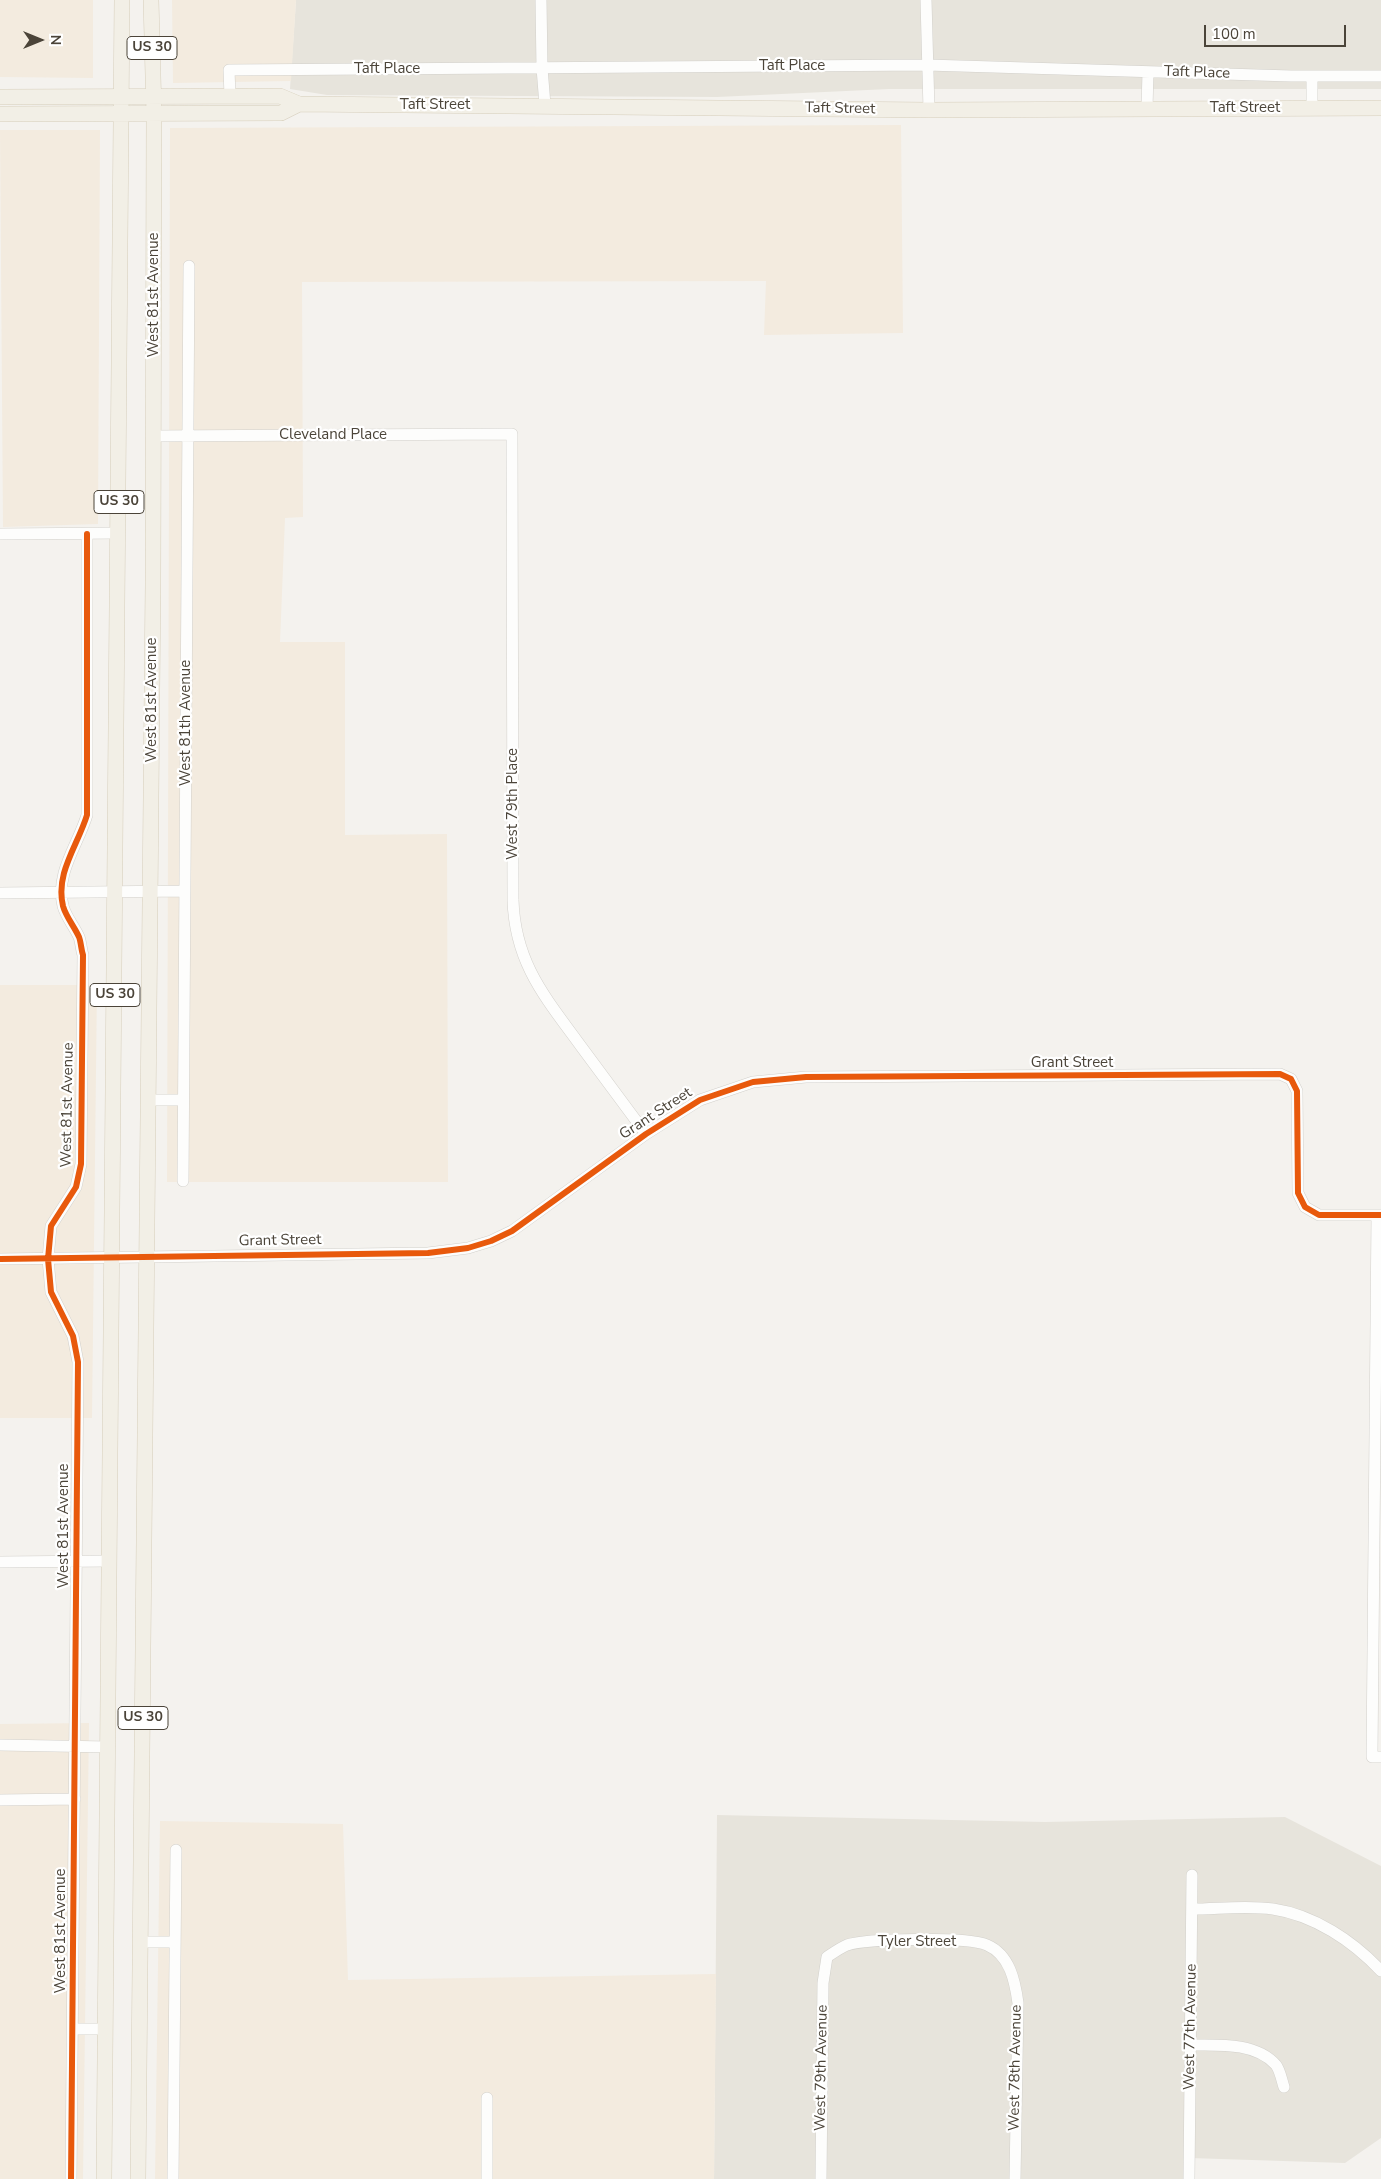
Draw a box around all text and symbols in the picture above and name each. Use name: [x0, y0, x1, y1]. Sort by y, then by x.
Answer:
north arrow: [15, 15, 65, 65]
scale bar: [1206, 15, 1348, 47]
text: 100 m: [1212, 24, 1256, 44]
text: N: [46, 35, 65, 45]
road number: US 30: [127, 36, 177, 59]
street label: Taft Place: [759, 57, 825, 75]
street label: Taft Place: [354, 60, 420, 78]
street label: Taft Place: [1164, 63, 1230, 83]
street label: Taft Street: [400, 96, 470, 114]
street label: Taft Street: [805, 99, 875, 119]
street label: Taft Street: [1210, 99, 1280, 117]
street label: West 81st Avenue: [145, 232, 163, 358]
street label: Cleveland Place: [279, 426, 387, 444]
road number: US 30: [94, 491, 144, 514]
street label: West 81st Avenue: [143, 637, 161, 763]
street label: West 81th Avenue: [177, 660, 195, 786]
street label: West 79th Place: [504, 748, 522, 860]
road number: US 30: [90, 984, 140, 1006]
street label: West 81st Avenue: [58, 1042, 78, 1168]
street label: Grant Street: [1031, 1054, 1113, 1072]
street label: Grant Street: [616, 1084, 696, 1144]
street label: Grant Street: [239, 1231, 321, 1251]
street label: West 81st Avenue: [55, 1463, 73, 1589]
road number: US 30: [118, 1706, 168, 1730]
street label: West 81st Avenue: [52, 1868, 70, 1994]
street label: Tyler Street: [878, 1933, 956, 1951]
street label: West 77th Avenue: [1181, 1964, 1201, 2090]
street label: West 79th Avenue: [812, 2005, 832, 2131]
street label: West 78th Avenue: [1006, 2005, 1026, 2131]

